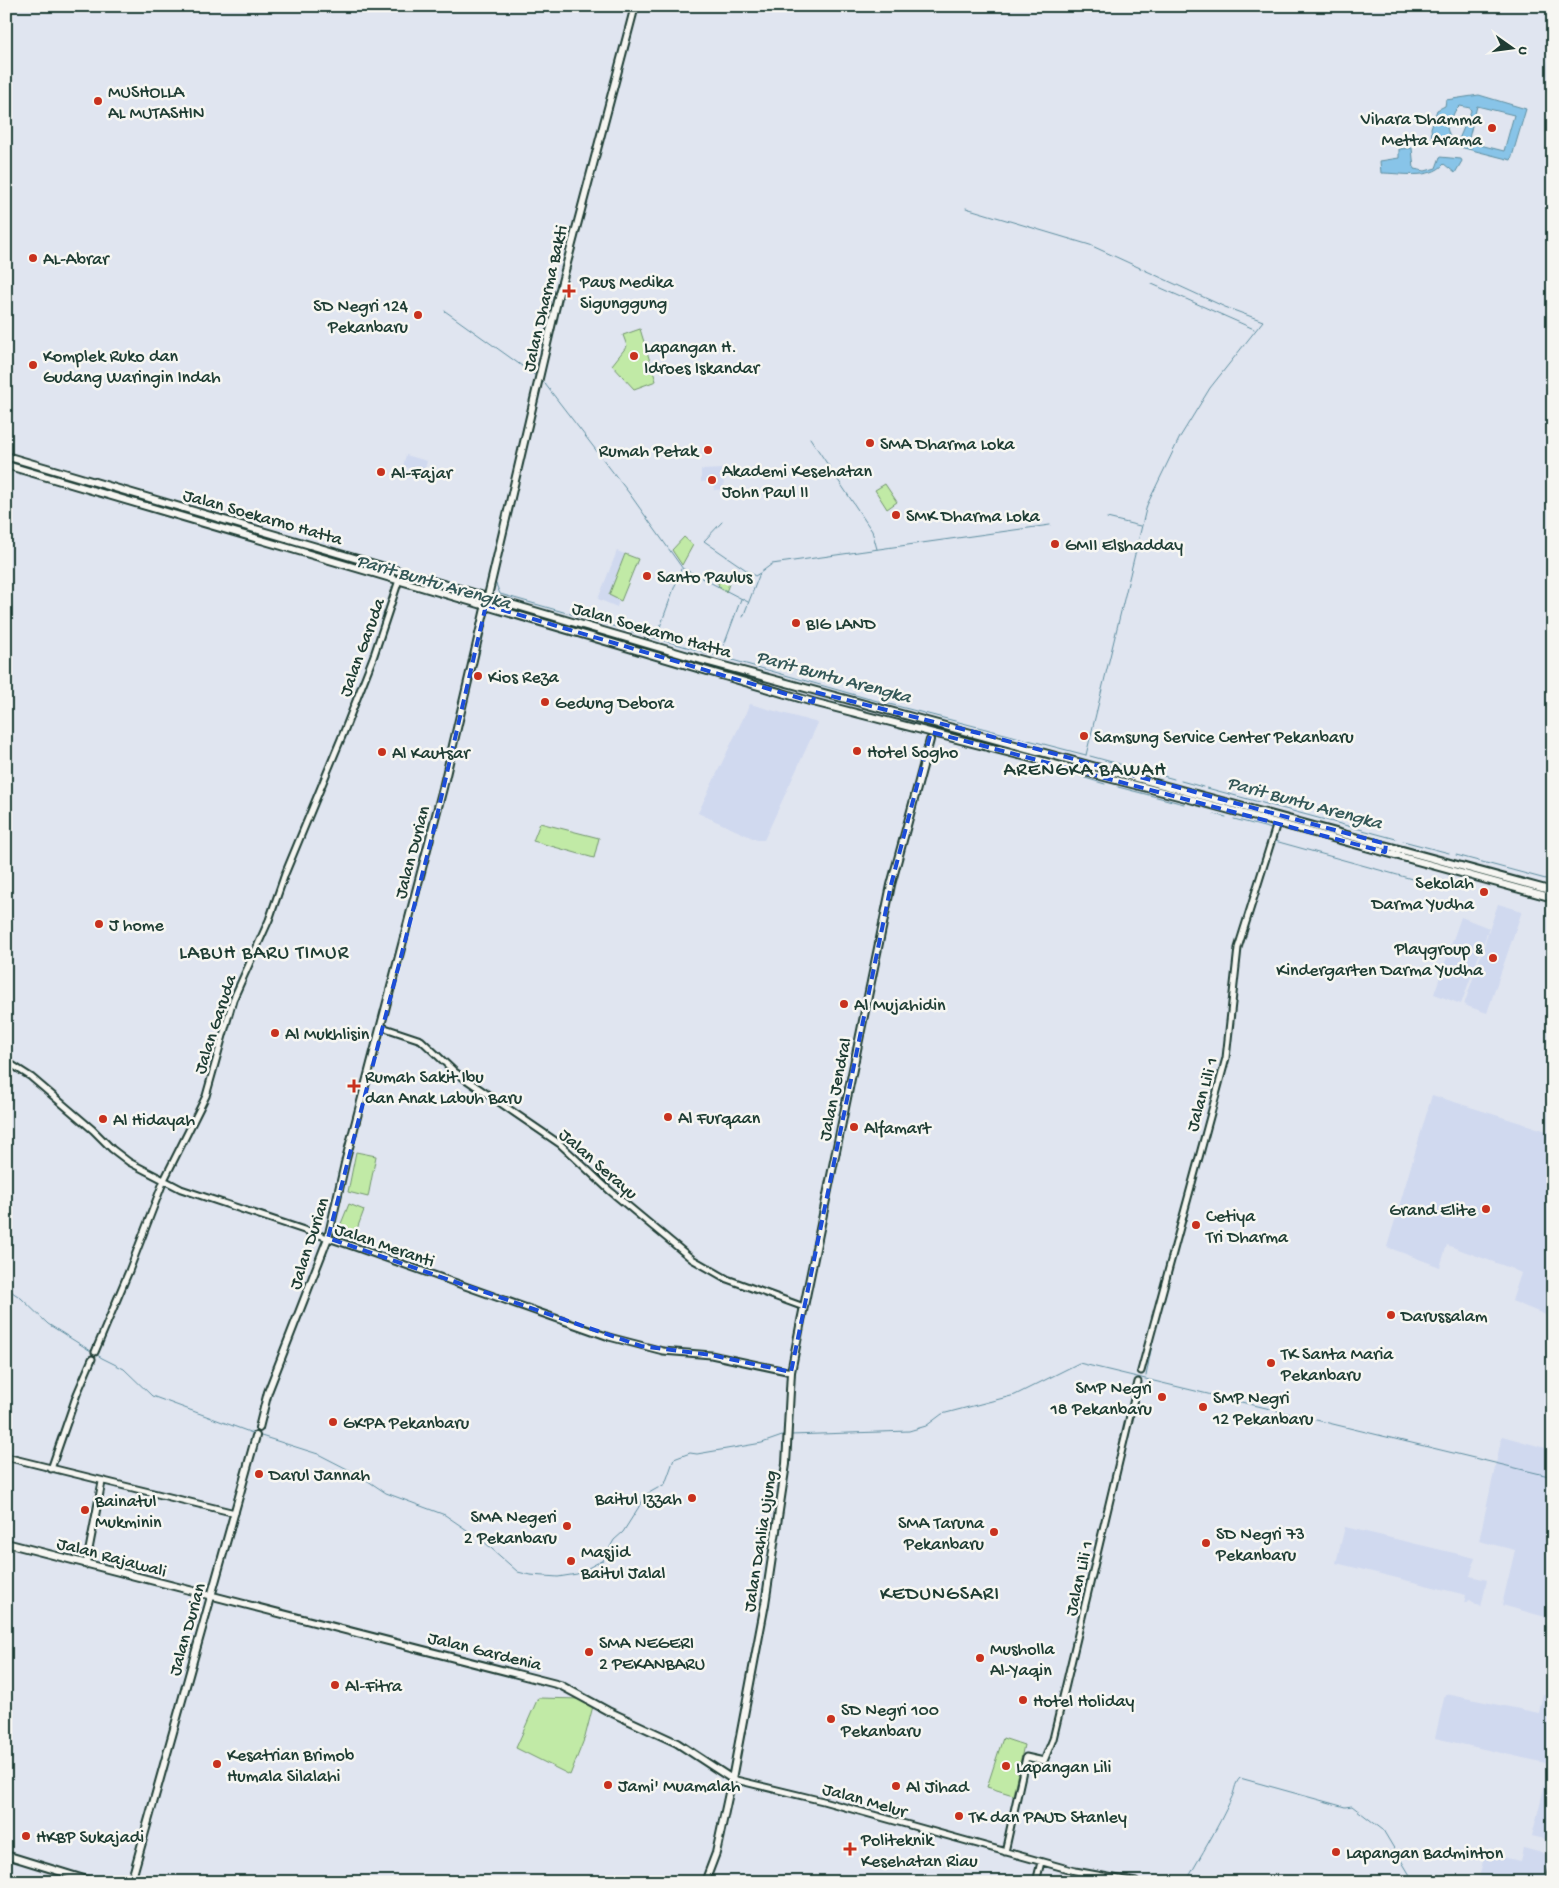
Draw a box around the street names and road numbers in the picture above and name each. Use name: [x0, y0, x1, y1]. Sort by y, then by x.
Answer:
street label: Jalan Dharma Bakti: [519, 223, 574, 374]
street label: Jalan Soekarno Hatta: [180, 486, 345, 551]
street label: Jalan Garuda: [336, 595, 391, 700]
street label: Jalan Soekarno Hatta: [569, 599, 734, 664]
street label: Jalan Durian: [391, 803, 436, 901]
street label: Jalan Garuda: [190, 972, 243, 1077]
street label: Jalan Jendral: [815, 1036, 858, 1143]
street label: Jalan Lili 1: [1183, 1055, 1224, 1134]
street label: Jalan Serayu: [554, 1125, 641, 1205]
street label: Jalan Durian: [286, 1195, 335, 1292]
street label: Jalan Meranti: [331, 1219, 437, 1273]
street label: Jalan Dahlia Ujung: [740, 1469, 783, 1613]
street label: Jalan Rajawali: [54, 1534, 169, 1583]
street label: Jalan Lili 1: [1062, 1539, 1099, 1618]
street label: Jalan Durian: [165, 1581, 212, 1678]
street label: Jalan Gardenia: [425, 1628, 544, 1677]
street label: Jalan Melur: [820, 1779, 911, 1824]

